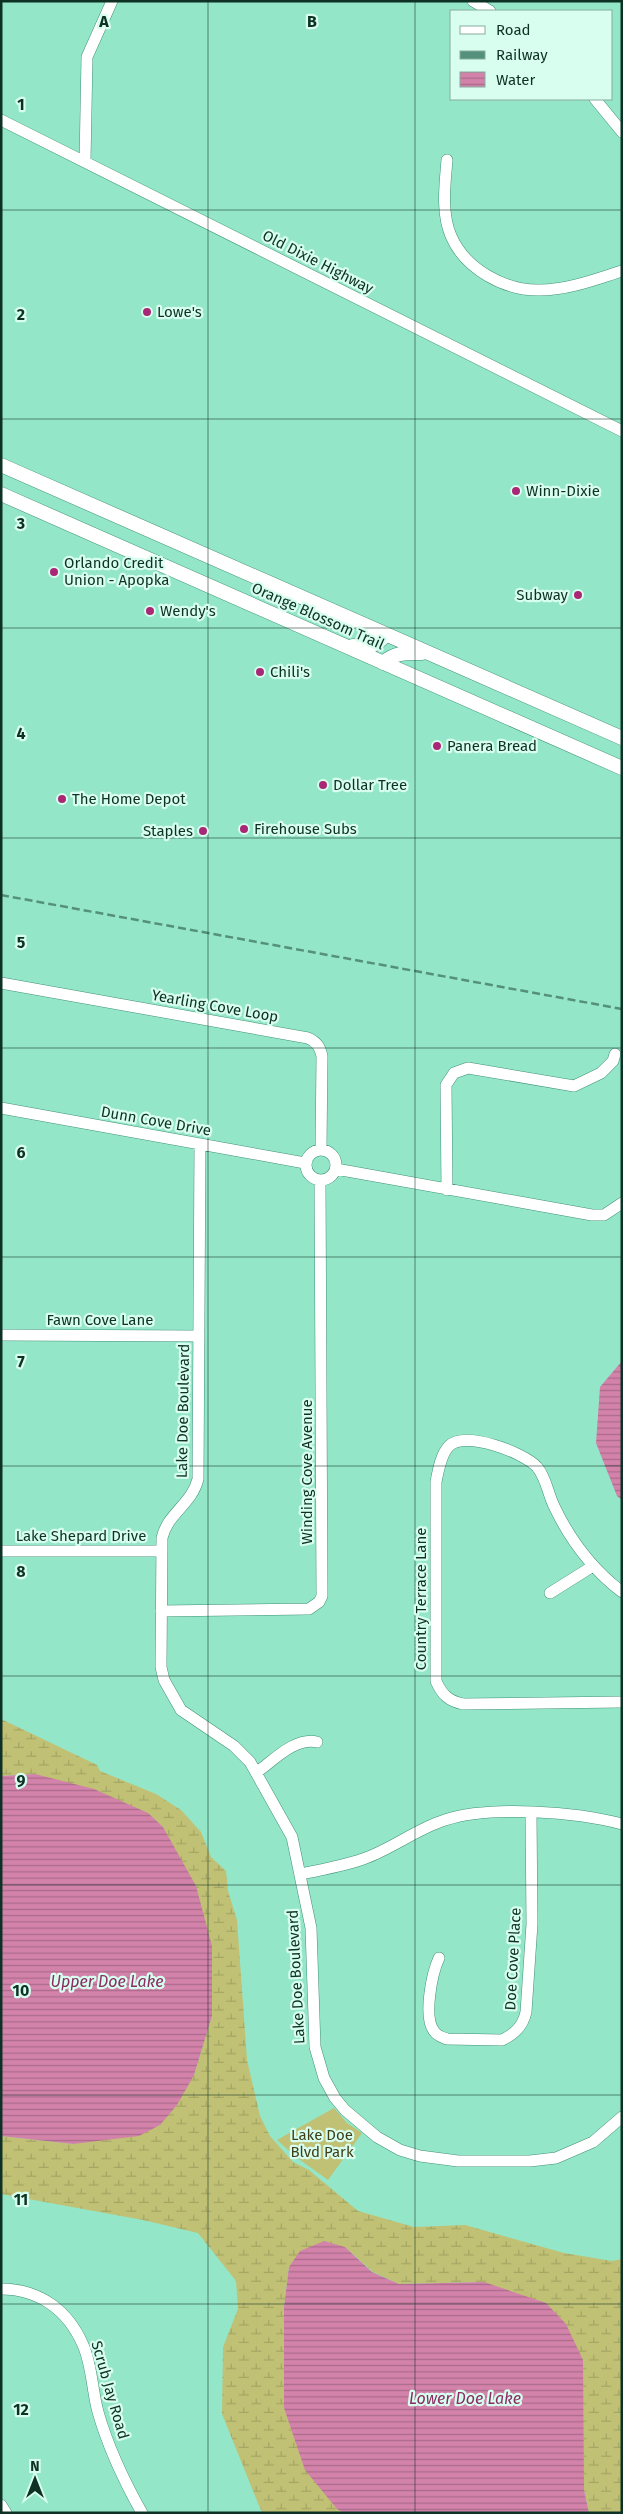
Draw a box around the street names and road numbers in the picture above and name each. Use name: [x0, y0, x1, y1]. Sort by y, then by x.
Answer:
street label: Old Dixie Highway: [260, 226, 377, 298]
street label: Orange Blossom Trail: [249, 579, 388, 654]
street label: Yearling Cove Loop: [150, 986, 280, 1026]
street label: Dunn Cove Drive: [100, 1102, 212, 1140]
street label: Fawn Cove Lane: [47, 1311, 153, 1329]
street label: Lake Doe Boulevard: [173, 1344, 193, 1478]
street label: Winding Cove Avenue: [298, 1399, 316, 1545]
street label: Lake Shepard Drive: [16, 1527, 146, 1545]
street label: Country Terrace Lane: [412, 1528, 430, 1670]
street label: Doe Cove Place: [501, 1907, 525, 2011]
street label: Lake Doe Boulevard: [283, 1909, 309, 2045]
street label: Scrub Jay Road: [87, 2339, 133, 2441]

